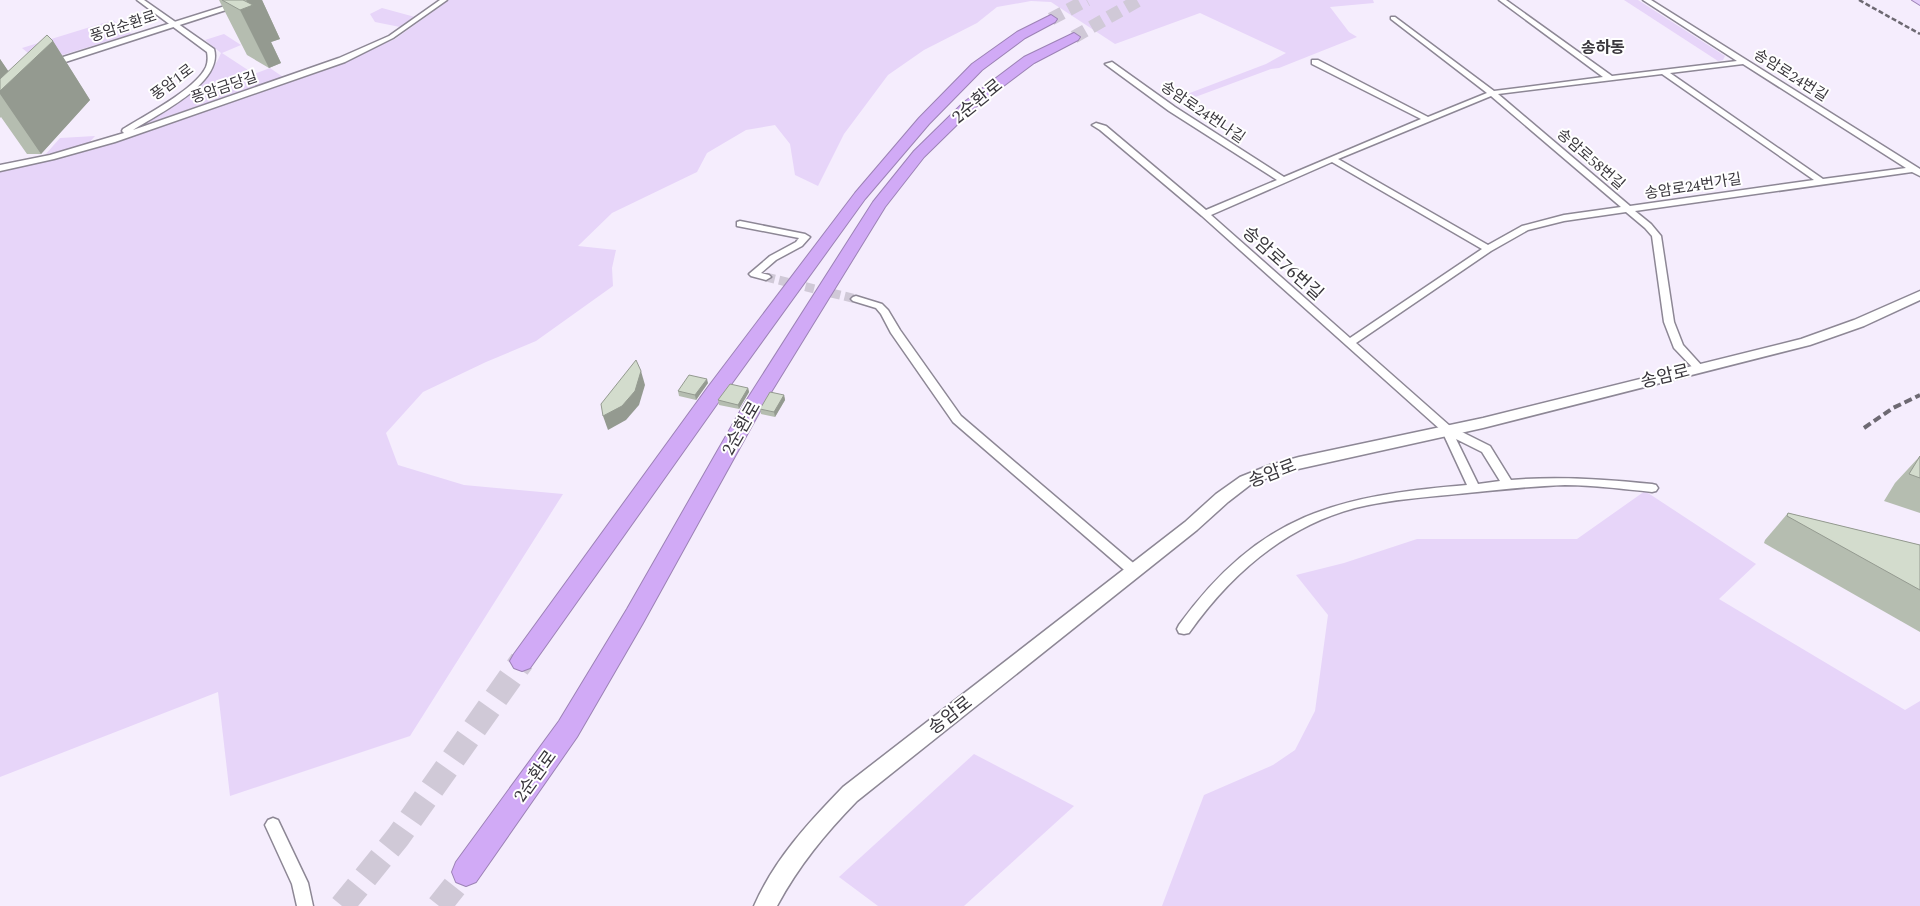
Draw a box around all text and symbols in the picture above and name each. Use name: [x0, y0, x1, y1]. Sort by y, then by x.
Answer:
street label: 풍암순환로: [87, 5, 160, 48]
district label: 송하동: [1581, 36, 1625, 60]
street label: 송암로24번길: [1749, 43, 1832, 107]
street label: 풍암1로: [146, 58, 199, 106]
street label: 풍암금당길: [188, 65, 261, 110]
street label: 2순환로: [946, 72, 1009, 130]
street label: 송암로24번나길: [1156, 76, 1250, 149]
street label: 송암로58번길: [1551, 123, 1630, 196]
street label: 송암로24번가길: [1643, 167, 1743, 206]
street label: 송암로76번길: [1236, 220, 1329, 307]
street label: 송암로: [1638, 357, 1692, 396]
street label: 2순환로: [715, 396, 768, 460]
street label: 송암로: [1244, 452, 1300, 495]
street label: 송암로: [922, 689, 978, 741]
street label: 2순환로: [507, 745, 564, 808]

